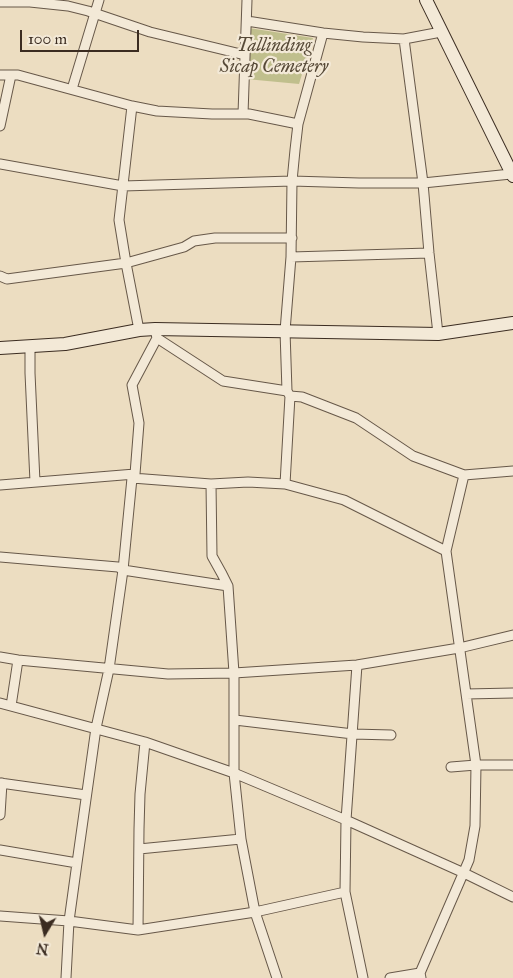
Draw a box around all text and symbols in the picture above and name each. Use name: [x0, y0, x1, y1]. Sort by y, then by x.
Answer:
scale bar: [22, 20, 141, 52]
text: 100 m: [28, 30, 67, 48]
park label: Tallinding Sicap Cemetery: [220, 36, 328, 78]
north arrow: [20, 908, 70, 958]
text: N: [35, 939, 50, 958]

